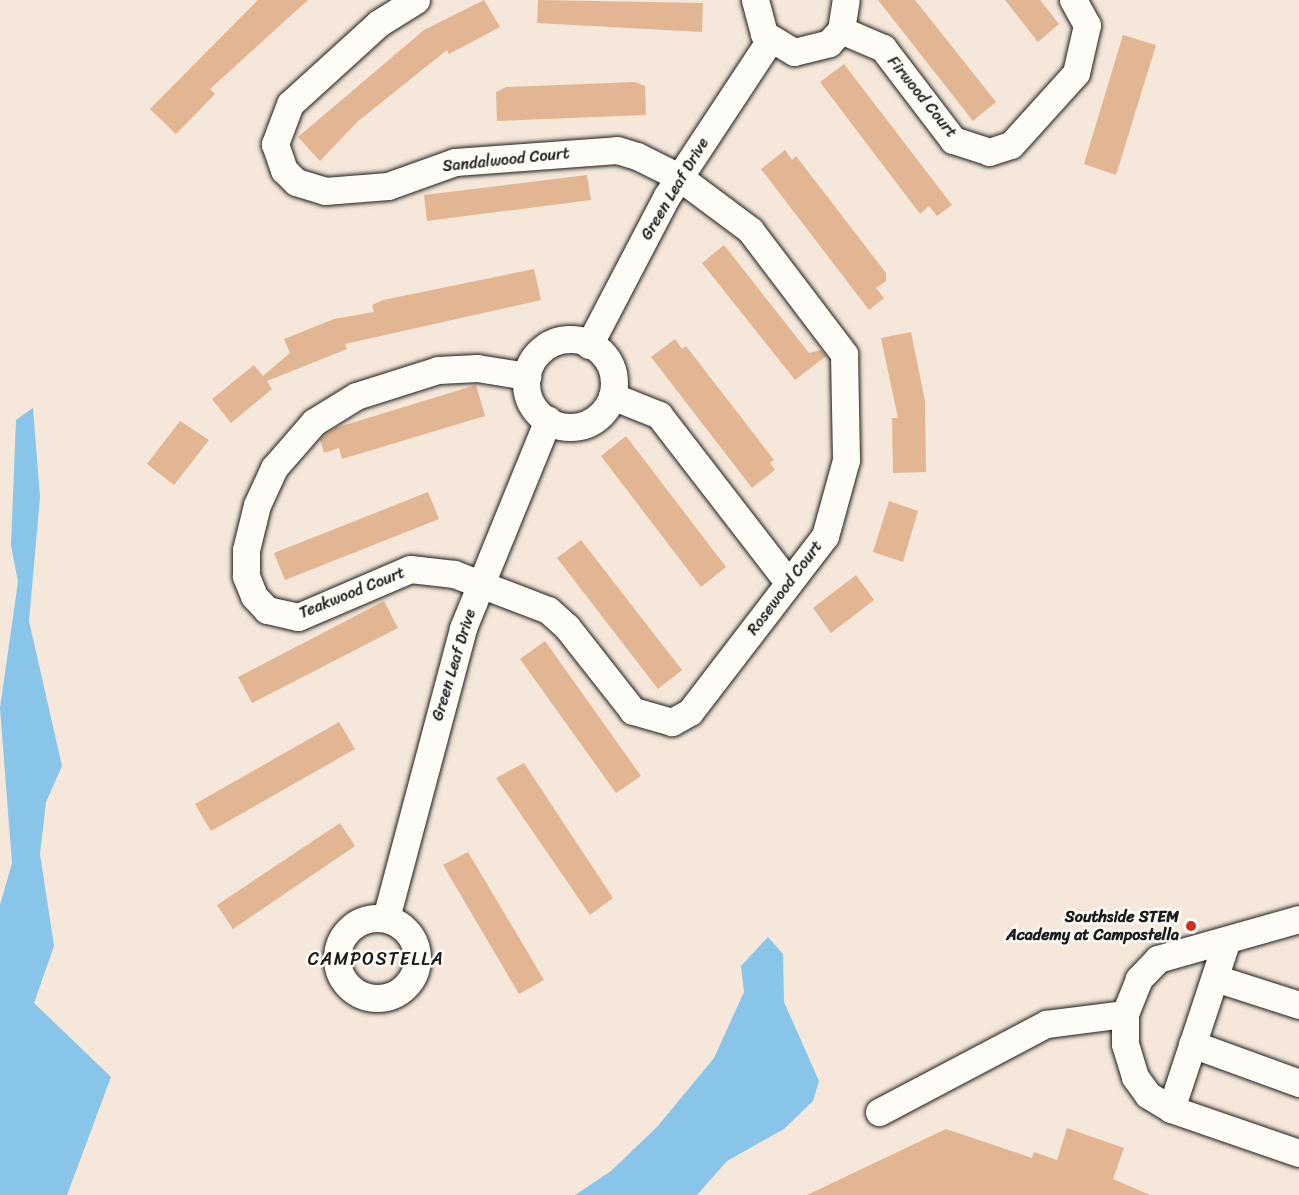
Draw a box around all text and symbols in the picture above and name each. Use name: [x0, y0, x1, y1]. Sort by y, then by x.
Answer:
street label: Firwood Court: [883, 52, 961, 142]
street label: Green Leaf Drive: [637, 134, 713, 244]
street label: Sandalwood Court: [442, 144, 570, 176]
street label: Rosewood Court: [743, 537, 827, 639]
street label: Teakwood Court: [296, 563, 408, 623]
street label: Green Leaf Drive: [428, 606, 480, 724]
place label: Southside STEM Academy at Campostella: [1007, 907, 1179, 945]
marker: Southside STEM Academy at Campostella: [1184, 919, 1198, 933]
district label: CAMPOSTELLA: [308, 948, 444, 970]

